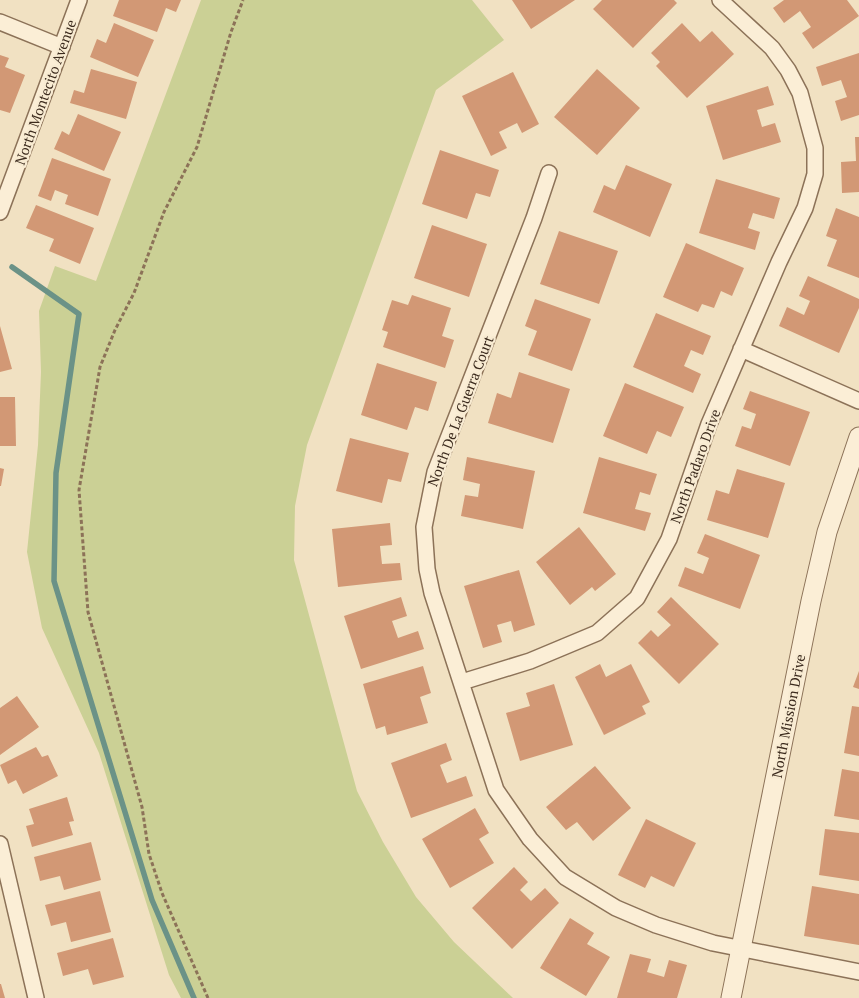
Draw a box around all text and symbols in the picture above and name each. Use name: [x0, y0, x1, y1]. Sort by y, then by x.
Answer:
street label: North Montecito Avenue: [10, 17, 80, 167]
street label: North De La Guerra Court: [423, 332, 498, 489]
street label: North Padaro Drive: [665, 406, 725, 526]
street label: North Mission Drive: [767, 652, 809, 780]

